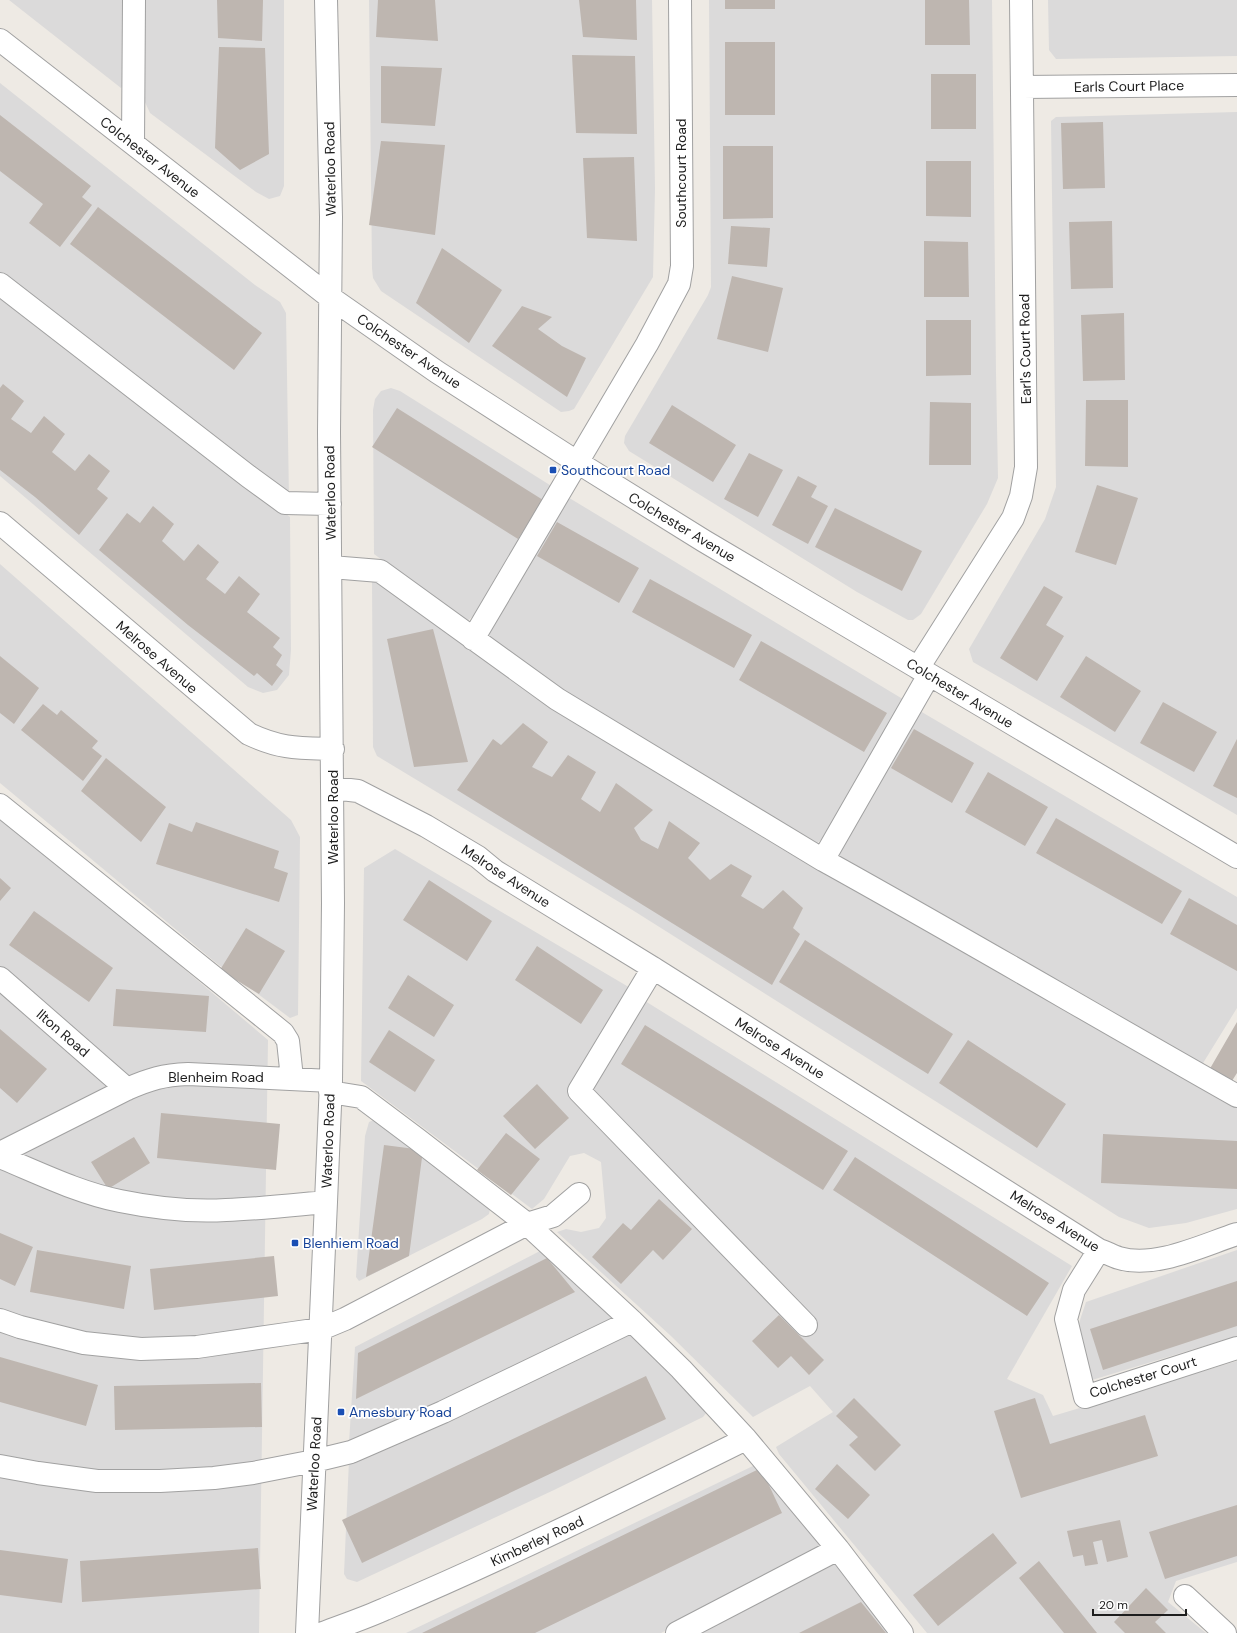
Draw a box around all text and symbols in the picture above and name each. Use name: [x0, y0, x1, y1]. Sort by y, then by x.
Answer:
street label: Earls Court Place: [1074, 76, 1184, 96]
street label: Colchester Avenue: [96, 112, 204, 202]
street label: Southcourt Road: [672, 118, 690, 228]
street label: Waterloo Road: [320, 121, 340, 217]
street label: Earl's Court Road: [1015, 294, 1035, 404]
street label: Colchester Avenue: [353, 309, 465, 393]
street label: Waterloo Road: [320, 445, 340, 541]
place label: Southcourt Road: [561, 461, 670, 479]
marker: Southcourt Road: [548, 465, 558, 475]
street label: Colchester Avenue: [625, 488, 739, 566]
street label: Melrose Avenue: [112, 617, 202, 697]
street label: Colchester Avenue: [903, 654, 1017, 732]
street label: Waterloo Road: [324, 770, 342, 864]
street label: Melrose Avenue: [458, 841, 554, 911]
street label: Ilton Road: [33, 1005, 93, 1061]
street label: Melrose Avenue: [732, 1013, 828, 1083]
street label: Blenheim Road: [168, 1068, 264, 1086]
street label: Waterloo Road: [317, 1093, 339, 1189]
street label: Melrose Avenue: [1007, 1186, 1103, 1256]
place label: Blenhiem Road: [303, 1234, 399, 1252]
marker: Blenhiem Road: [290, 1238, 300, 1248]
street label: Colchester Court: [1087, 1352, 1199, 1402]
place label: Amesbury Road: [349, 1403, 452, 1421]
marker: Amesbury Road: [336, 1407, 346, 1417]
street label: Waterloo Road: [303, 1416, 325, 1512]
street label: Kimberley Road: [488, 1512, 586, 1570]
scale bar: [1093, 1591, 1186, 1617]
text: 20 m: [1099, 1597, 1128, 1613]

